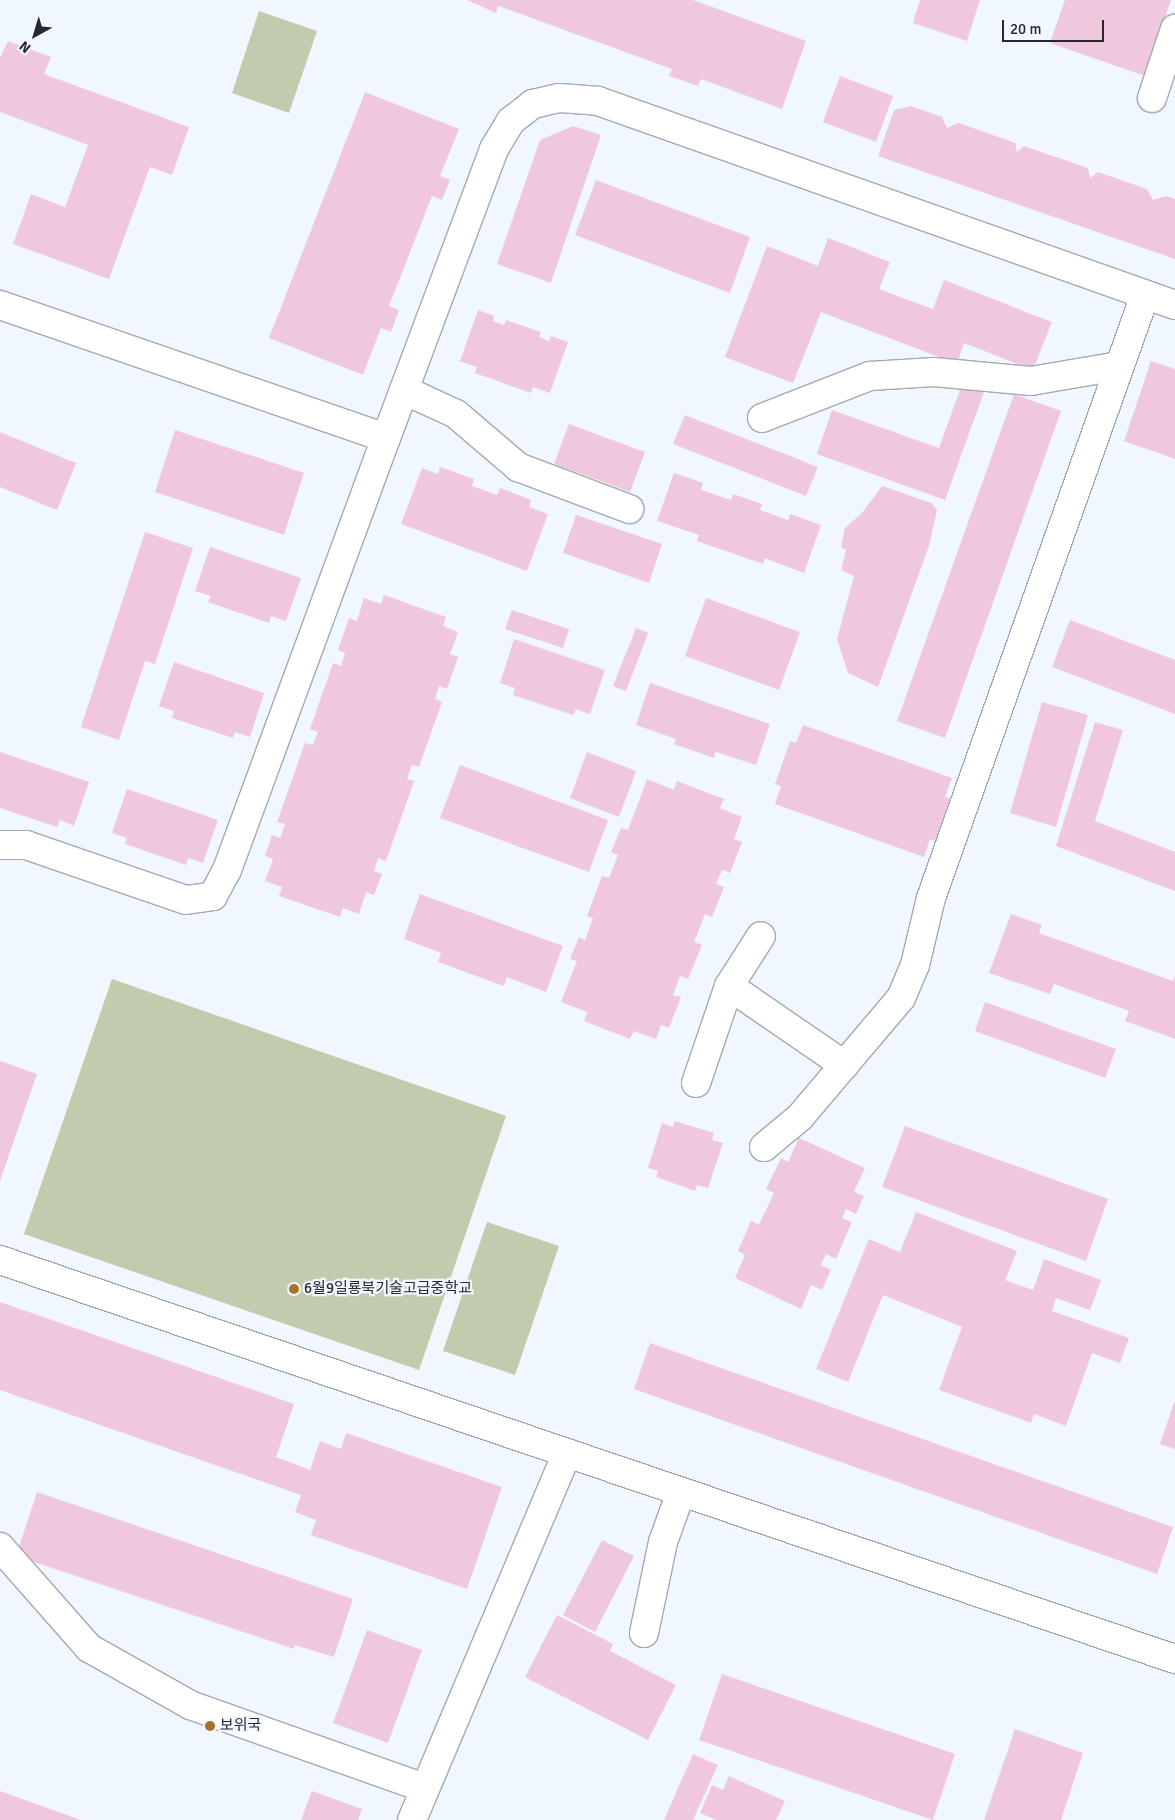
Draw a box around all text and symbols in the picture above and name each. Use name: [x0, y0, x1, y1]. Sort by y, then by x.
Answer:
north arrow: [10, 10, 60, 60]
scale bar: [1005, 10, 1108, 42]
text: 20 m: [1010, 20, 1041, 38]
text: N: [16, 37, 34, 57]
place label: 6월9일룡북기술고급중학교: [304, 1280, 472, 1298]
marker: 6월9일룡북기술고급중학교: [288, 1283, 300, 1295]
place label: 보위국: [220, 1717, 261, 1735]
marker: 보위국: [204, 1720, 216, 1732]

